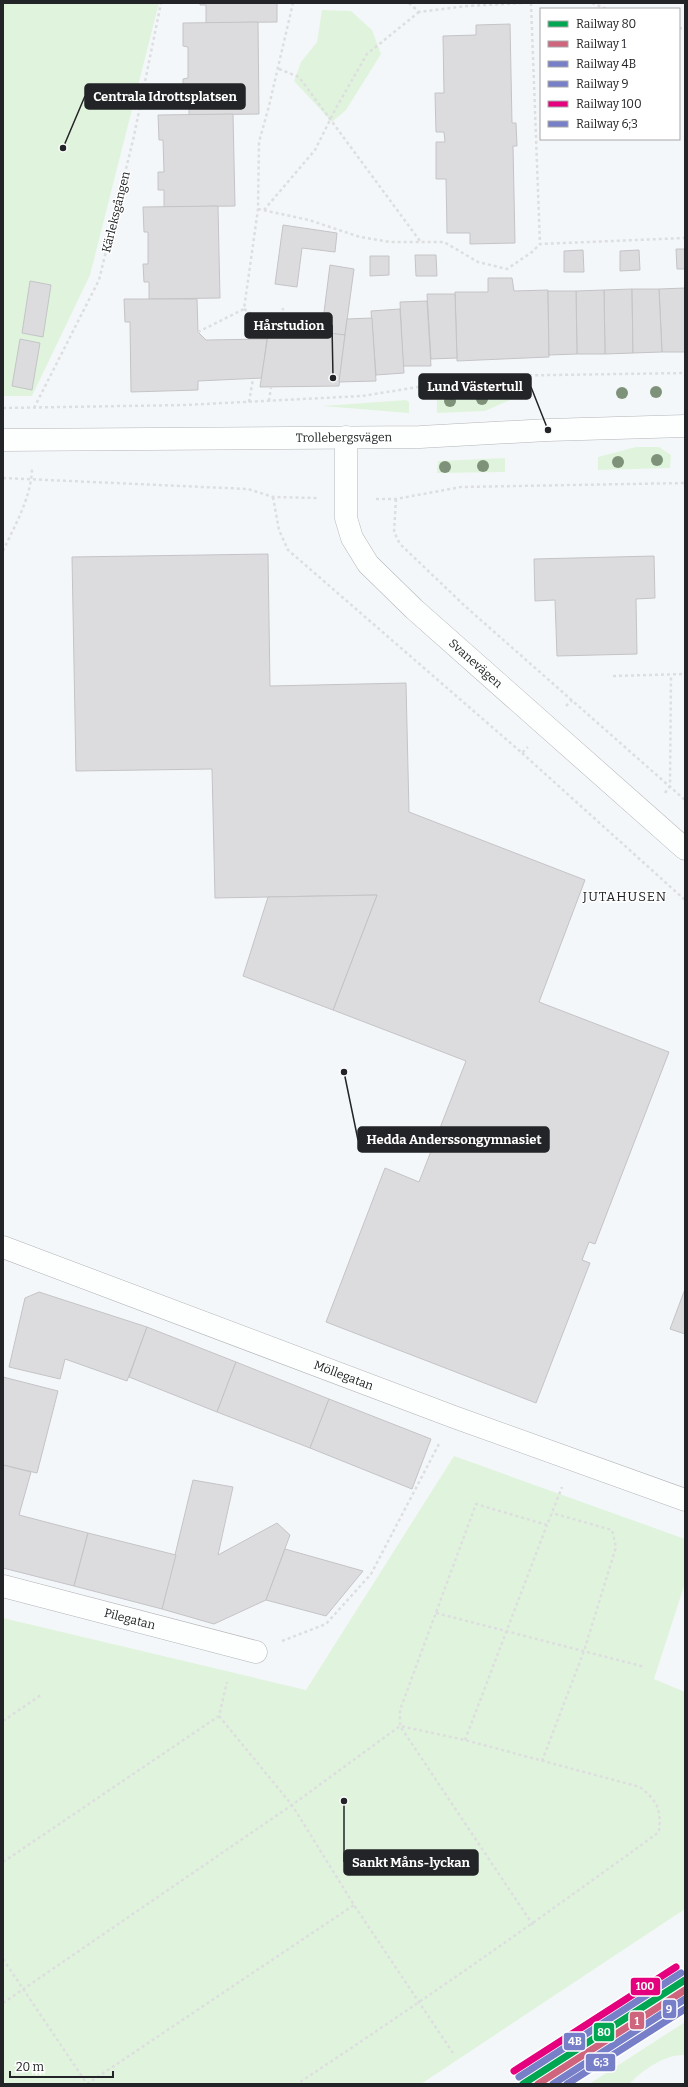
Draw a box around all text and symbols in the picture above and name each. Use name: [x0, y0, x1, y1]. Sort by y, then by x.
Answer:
legend: [540, 8, 680, 140]
text: Railway 80: [576, 17, 636, 31]
text: Railway 1: [576, 37, 626, 51]
text: Railway 4B: [576, 57, 636, 71]
text: Railway 9: [576, 77, 628, 91]
callout: Centrala Idrottsplatsen: [85, 84, 245, 109]
text: Centrala Idrottsplatsen: [93, 89, 237, 104]
text: Railway 100: [576, 97, 642, 111]
text: Railway 6;3: [576, 117, 638, 131]
street label: Kärleksgången: [99, 170, 133, 254]
callout: Hårstudion: [245, 313, 332, 338]
text: Hårstudion: [254, 318, 325, 333]
callout: Lund Västertull: [419, 374, 531, 399]
text: Lund Västertull: [427, 379, 523, 394]
street label: Trollebergsvägen: [296, 430, 393, 445]
street label: Svanevägen: [446, 636, 506, 691]
district label: JUTAHUSEN: [582, 889, 667, 904]
callout: Hedda Anderssongymnasiet: [358, 1127, 549, 1152]
text: Hedda Anderssongymnasiet: [366, 1132, 542, 1147]
street label: Möllegatan: [312, 1358, 376, 1393]
street label: Pilegatan: [103, 1606, 157, 1633]
callout: Sankt Måns-lyckan: [344, 1850, 478, 1875]
text: Sankt Måns-lyckan: [352, 1855, 471, 1870]
line badge: 100: [630, 1977, 661, 1996]
text: 100: [636, 1980, 654, 1993]
line badge: 9: [662, 1999, 677, 2019]
text: 9: [666, 2003, 673, 2016]
line badge: 1: [629, 2011, 645, 2030]
text: 1: [635, 2015, 640, 2028]
line badge: 80: [593, 2022, 615, 2042]
text: 80: [597, 2026, 611, 2039]
line badge: 4B: [563, 2032, 586, 2051]
text: 4B: [568, 2035, 582, 2048]
scale bar: [10, 2053, 113, 2079]
line badge: 6;3: [585, 2053, 616, 2072]
text: 6;3: [593, 2056, 609, 2069]
text: 20 m: [16, 2060, 45, 2074]

